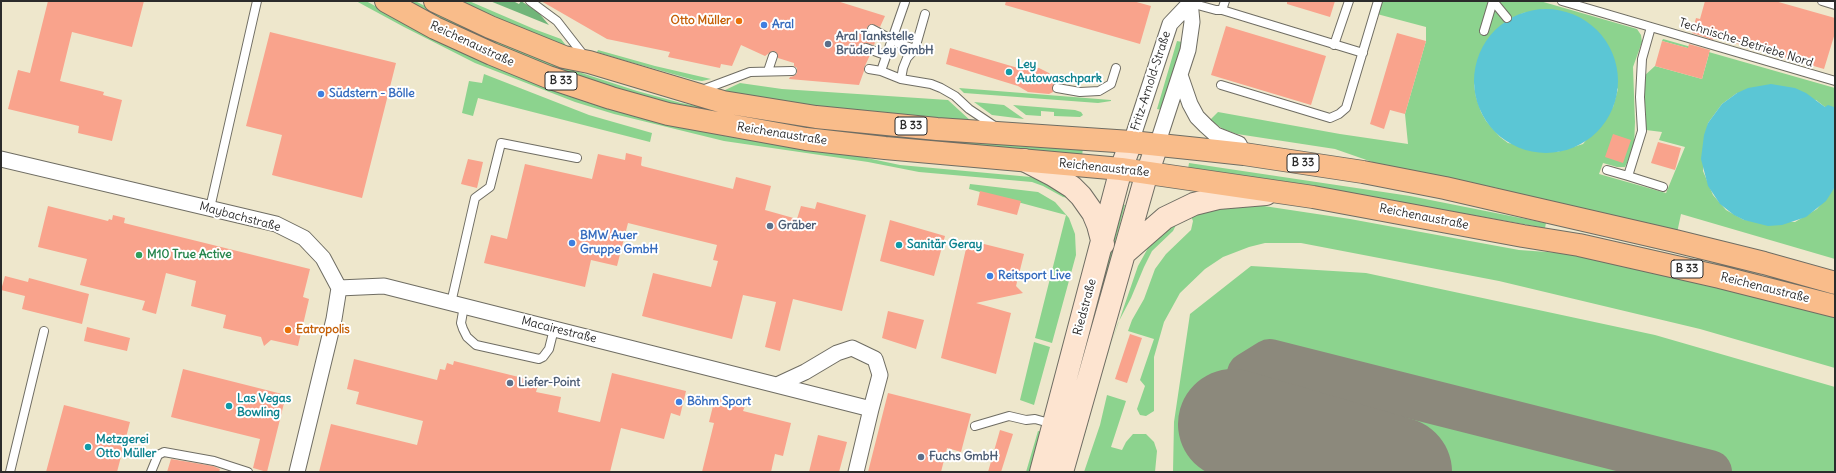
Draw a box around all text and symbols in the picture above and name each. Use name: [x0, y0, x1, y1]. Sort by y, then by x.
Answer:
place label: Otto Müller: [671, 14, 731, 28]
marker: Otto Müller: [734, 16, 744, 26]
street label: Technische-Betriebe Nord: [1677, 16, 1815, 70]
street label: Reichenaustraße: [428, 18, 516, 70]
place label: Aral: [772, 18, 794, 32]
marker: Aral: [759, 20, 769, 30]
street label: Fritz-Arnold-Straße: [1128, 29, 1174, 133]
place label: Aral Tankstelle Brüder Ley GmbH: [836, 30, 934, 58]
marker: Aral Tankstelle Brüder Ley GmbH: [823, 39, 833, 49]
place label: Ley Autowaschpark: [1017, 58, 1102, 86]
marker: Ley Autowaschpark: [1004, 67, 1014, 77]
road number: B 33: [545, 72, 577, 90]
place label: Südstern - Bölle: [329, 87, 415, 101]
marker: Südstern - Bölle: [316, 89, 326, 99]
road number: B 33: [895, 117, 927, 135]
street label: Reichenaustraße: [736, 120, 828, 148]
road number: B 33: [1287, 154, 1319, 172]
street label: Reichenaustraße: [1058, 156, 1150, 180]
street label: Maybachstraße: [198, 199, 282, 235]
street label: Reichenaustraße: [1378, 201, 1470, 233]
place label: Gräber: [778, 219, 816, 233]
marker: Gräber: [765, 221, 775, 231]
place label: BMW Auer Gruppe GmbH: [580, 229, 658, 257]
marker: BMW Auer Gruppe GmbH: [567, 238, 577, 248]
place label: Sanitär Geray: [907, 238, 982, 252]
marker: Sanitär Geray: [894, 240, 904, 250]
place label: M10 True Active: [147, 248, 232, 262]
marker: M10 True Active: [134, 250, 144, 260]
road number: B 33: [1671, 260, 1703, 278]
place label: Reitsport Live: [998, 269, 1071, 283]
street label: Reichenaustraße: [1719, 270, 1811, 306]
marker: Reitsport Live: [985, 271, 995, 281]
street label: Riedstraße: [1071, 277, 1099, 337]
street label: Macairestraße: [520, 314, 598, 346]
place label: Eatropolis: [296, 323, 350, 337]
marker: Eatropolis: [283, 325, 293, 335]
place label: Liefer-Point: [518, 376, 580, 390]
marker: Liefer-Point: [505, 378, 515, 388]
place label: Las Vegas Bowling: [237, 392, 291, 420]
place label: Böhm Sport: [687, 395, 751, 409]
marker: Böhm Sport: [674, 397, 684, 407]
marker: Las Vegas Bowling: [224, 401, 234, 411]
place label: Metzgerei Otto Müller: [96, 433, 156, 461]
marker: Metzgerei Otto Müller: [83, 442, 93, 452]
place label: Fuchs GmbH: [929, 450, 998, 464]
marker: Fuchs GmbH: [916, 452, 926, 462]

